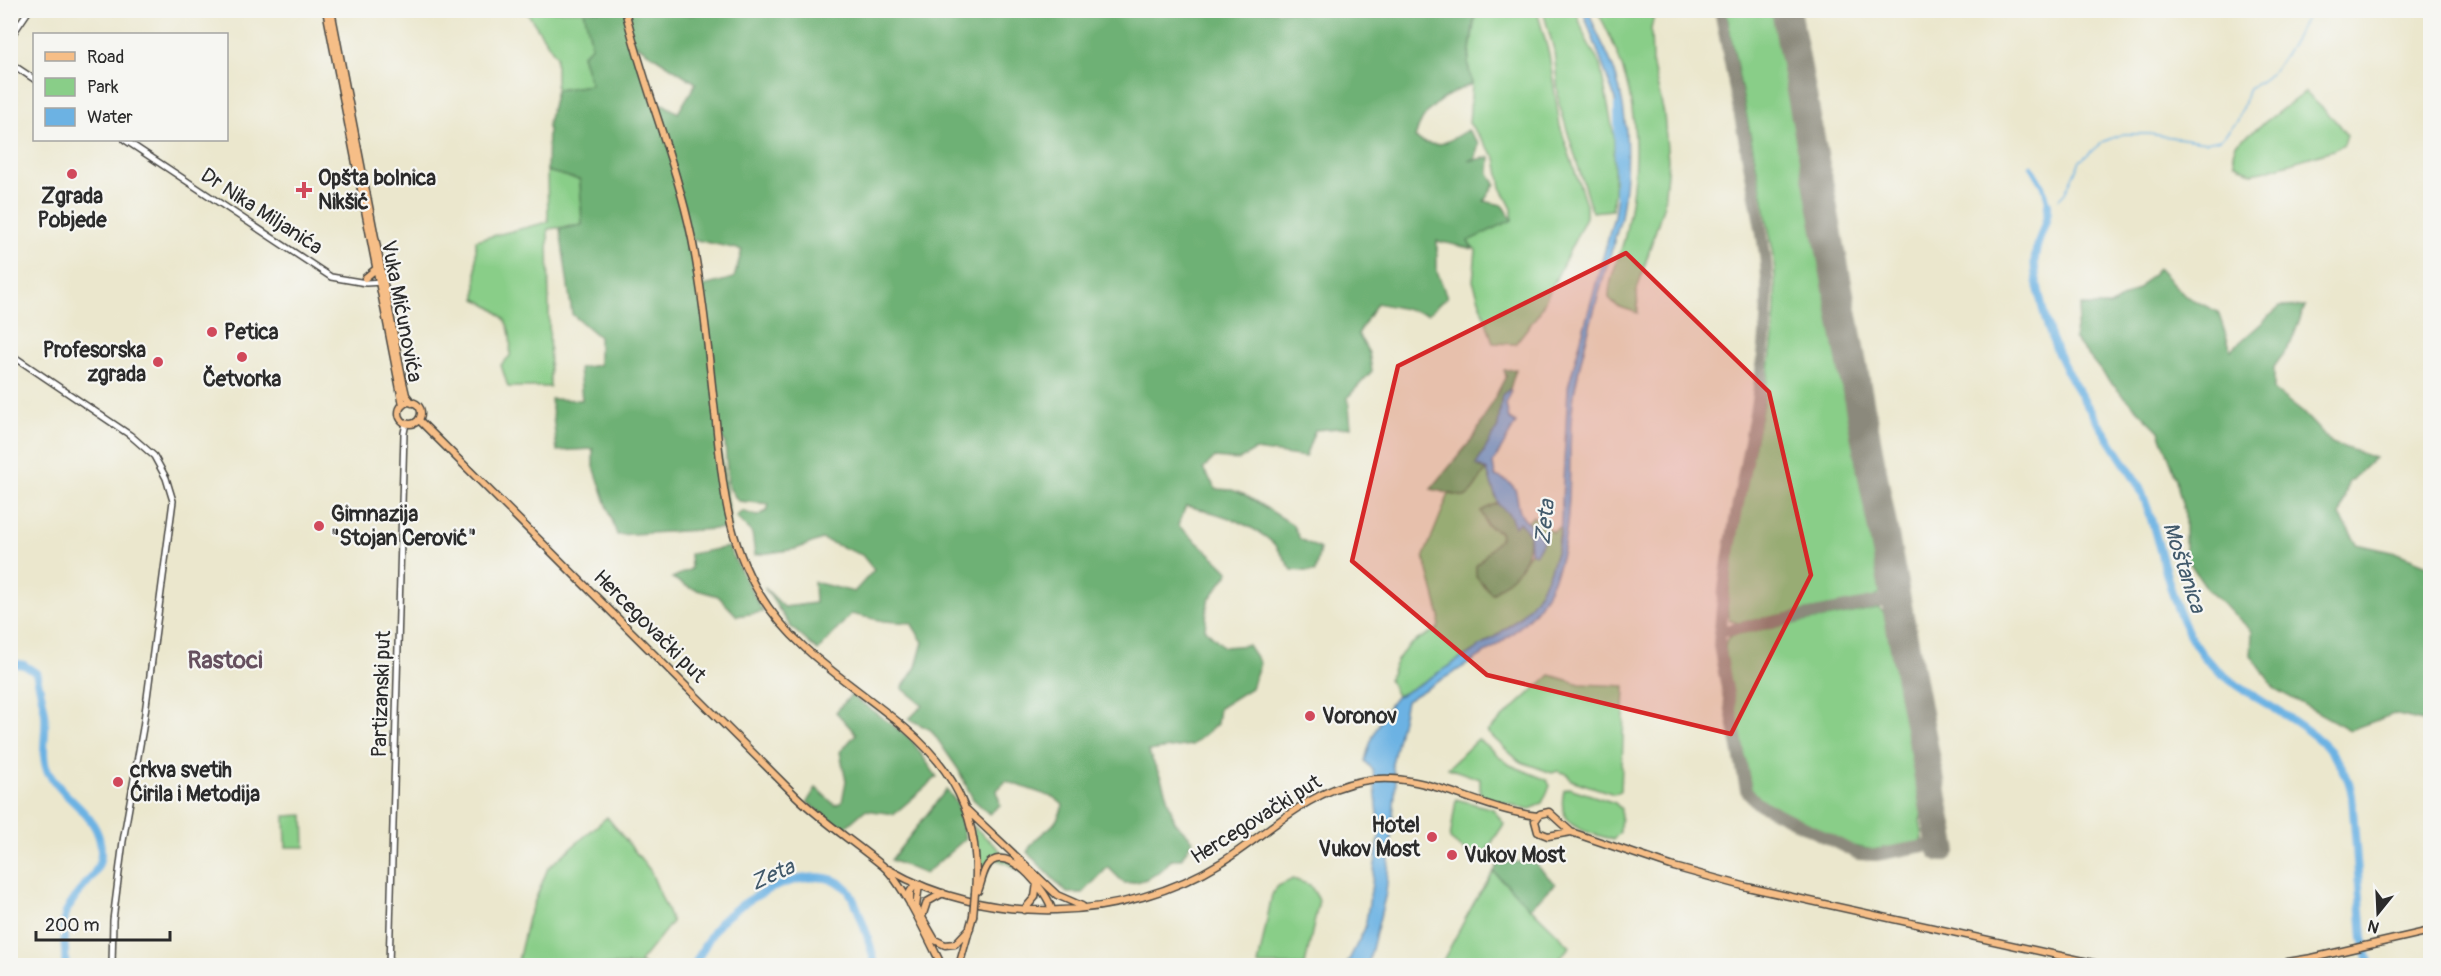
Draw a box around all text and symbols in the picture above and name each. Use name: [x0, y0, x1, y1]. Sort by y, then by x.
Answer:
legend: [33, 33, 228, 141]
text: Road: [87, 46, 124, 69]
text: Park: [87, 76, 119, 99]
text: Water: [87, 106, 133, 129]
street label: Dr Nika Miljanića: [196, 162, 328, 261]
place label: Opšta bolnica Nikšić: [318, 165, 436, 216]
marker: Zgrada Pobjede: [65, 167, 79, 181]
marker: Opšta bolnica Nikšić: [295, 181, 313, 199]
place label: Zgrada Pobjede: [37, 183, 107, 234]
street label: Vuka Mićunovića: [375, 238, 428, 384]
place label: Petica: [224, 319, 279, 346]
marker: Petica: [205, 325, 219, 339]
place label: Profesorska zgrada: [43, 337, 146, 388]
marker: Četvorka: [235, 350, 249, 364]
marker: Profesorska zgrada: [151, 355, 165, 369]
place label: Četvorka: [203, 365, 282, 393]
water label: Zeta: [1529, 497, 1561, 546]
place label: Gimnazija "Stojan Cerović": [331, 501, 476, 552]
water label: Moštanica: [2156, 518, 2212, 618]
marker: Gimnazija "Stojan Cerović": [312, 519, 326, 533]
street label: Hercegovački put: [587, 564, 712, 689]
street label: Partizanski put: [366, 629, 397, 758]
district label: Rastoci: [188, 646, 262, 675]
place label: Voronov: [1322, 703, 1398, 730]
marker: Voronov: [1303, 709, 1317, 723]
place label: crkva svetih Ćirila i Metodija: [129, 757, 260, 808]
street label: Hercegovački put: [1186, 768, 1327, 870]
marker: crkva svetih Ćirila i Metodija: [111, 775, 125, 789]
place label: Hotel Vukov Most: [1319, 812, 1421, 863]
marker: Hotel Vukov Most: [1425, 830, 1439, 844]
place label: Vukov Most: [1464, 842, 1566, 869]
marker: Vukov Most: [1445, 848, 1459, 862]
water label: Zeta: [746, 852, 800, 897]
north arrow: [2348, 883, 2408, 943]
scale bar: [36, 904, 170, 942]
text: 200 m: [45, 914, 100, 937]
text: N: [2365, 915, 2382, 937]

